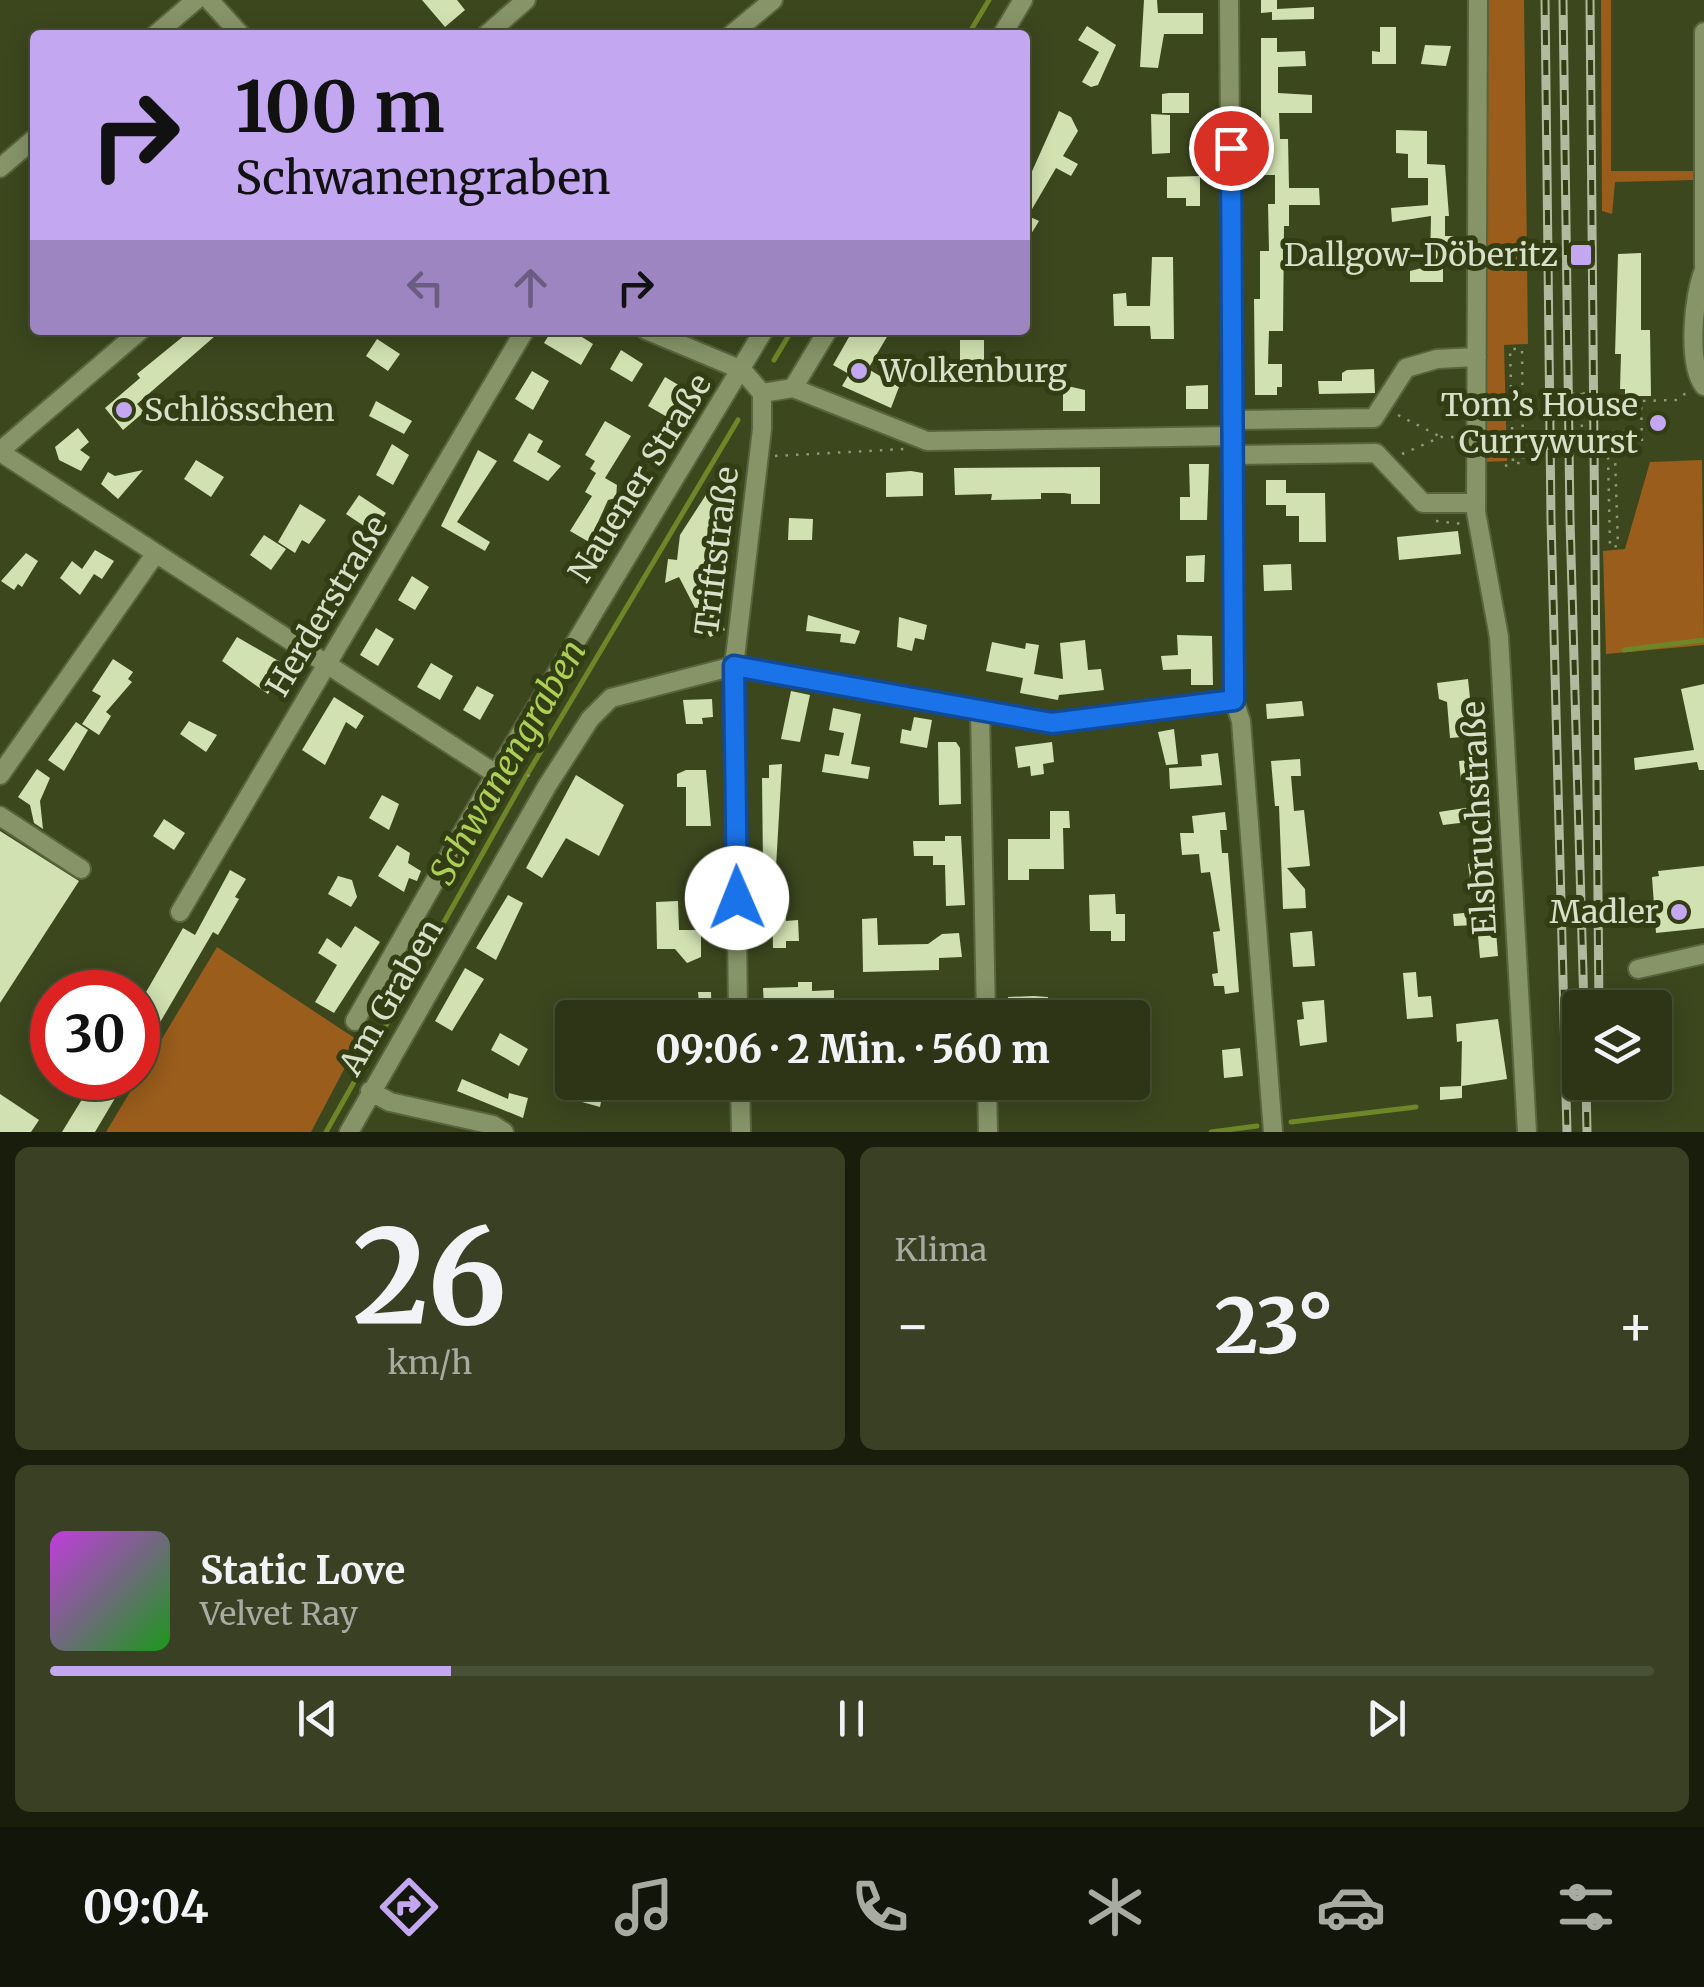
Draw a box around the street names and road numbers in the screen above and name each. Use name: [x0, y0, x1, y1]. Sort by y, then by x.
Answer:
street label: Nauener Straße: [560, 366, 720, 590]
street label: Triftstraße: [687, 464, 747, 638]
street label: Herderstraße: [258, 509, 396, 703]
street label: Elsbruchstraße: [1453, 700, 1505, 936]
street label: Am Graben: [330, 912, 452, 1083]

